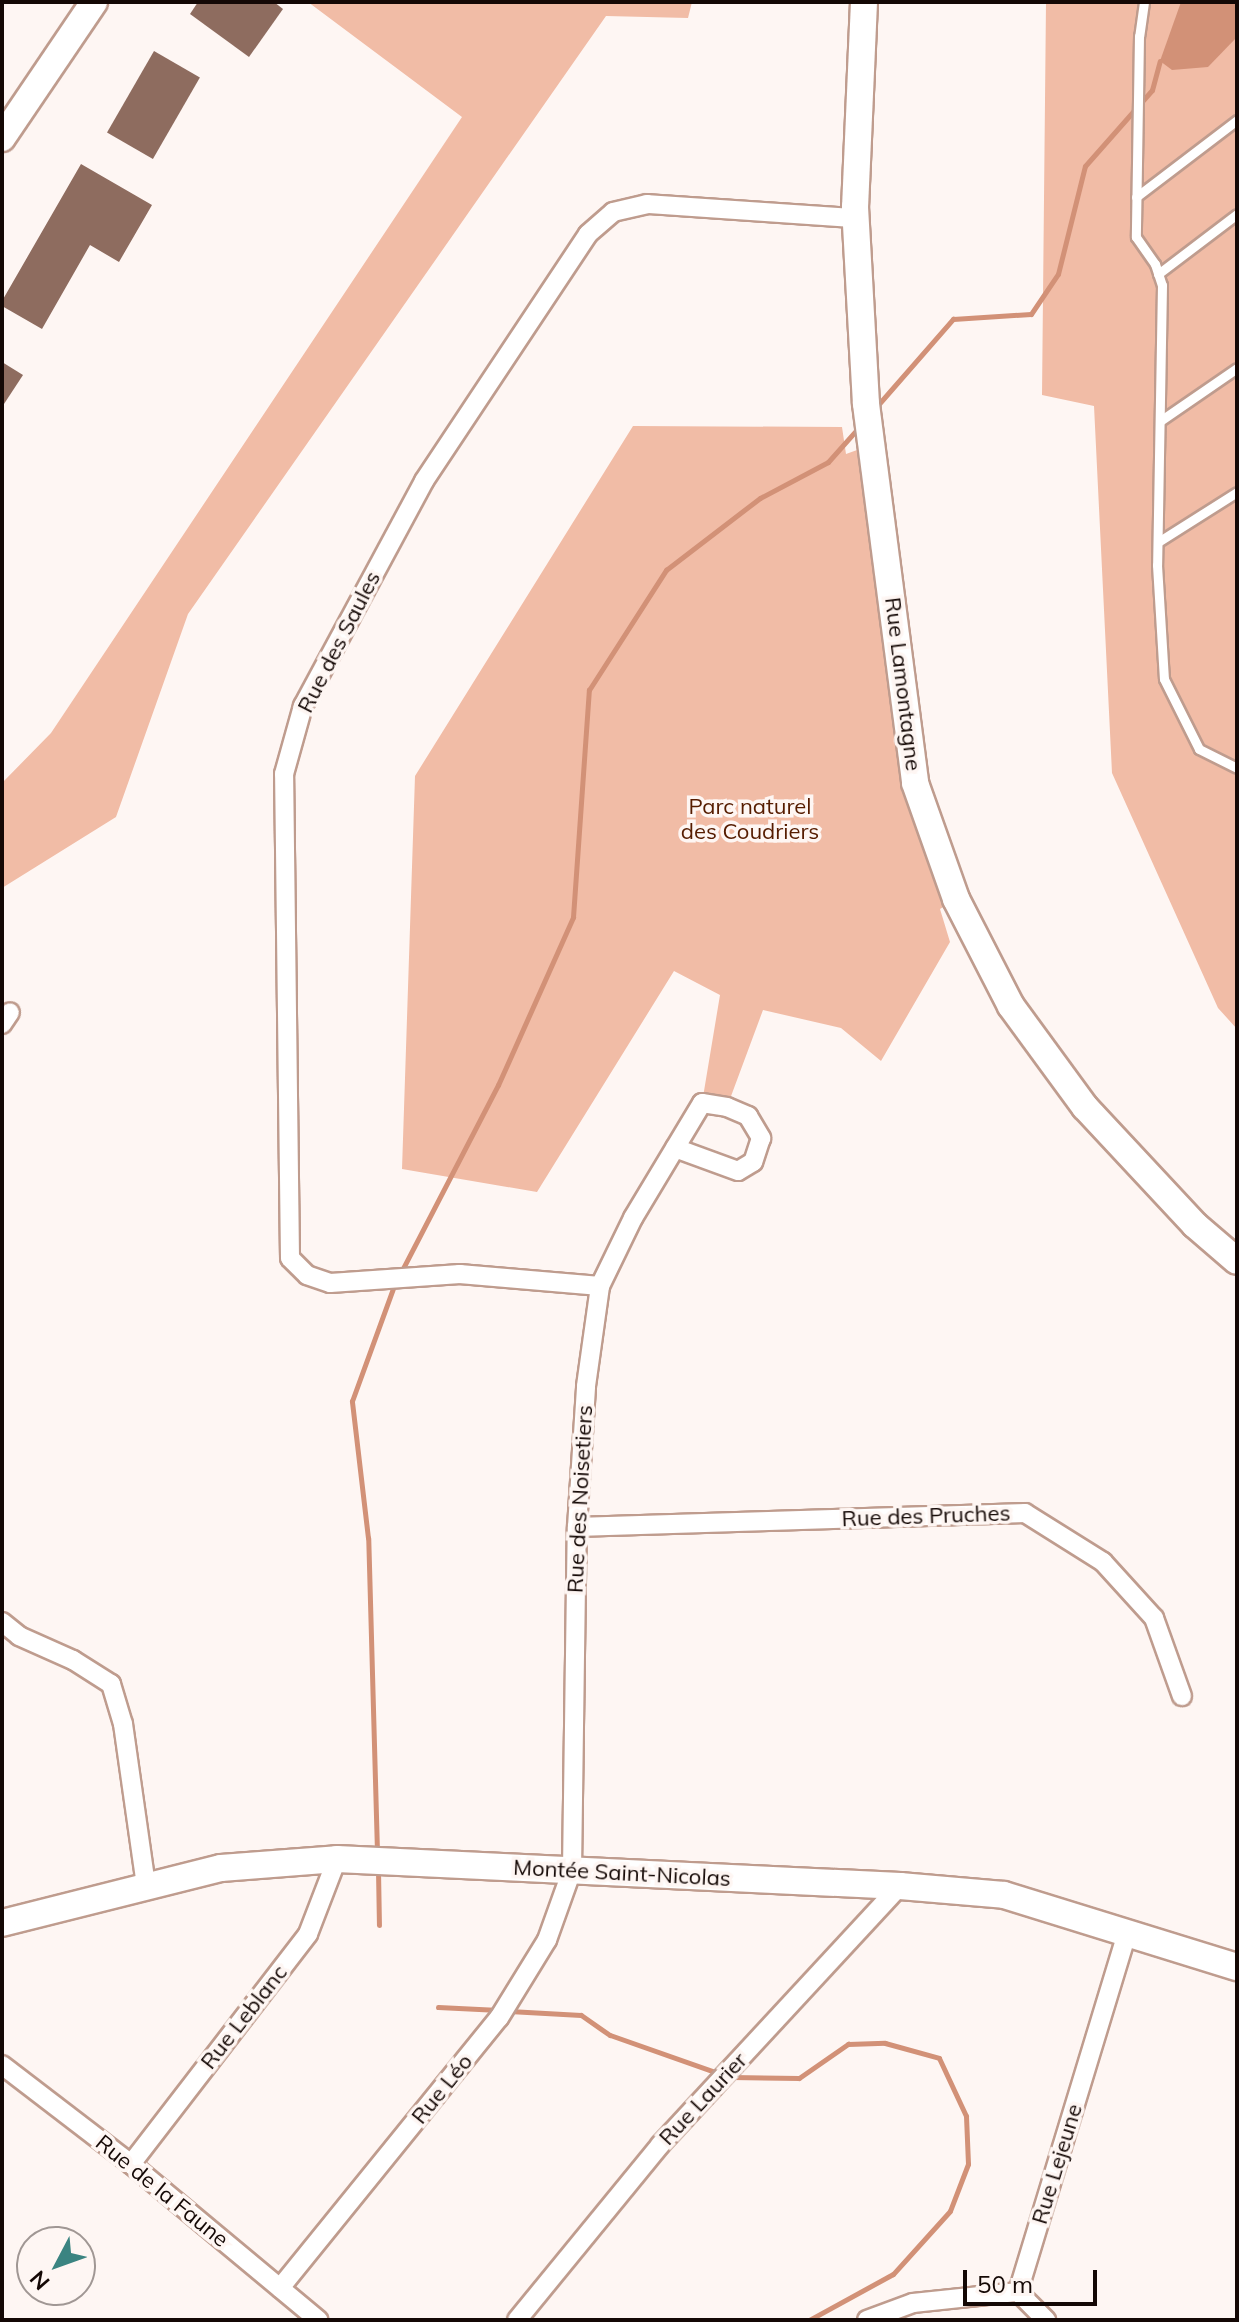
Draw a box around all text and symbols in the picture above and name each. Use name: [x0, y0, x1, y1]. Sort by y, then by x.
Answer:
street label: Rue des Saules: [292, 567, 386, 717]
street label: Rue Lamontagne: [879, 596, 927, 772]
park label: Parc naturel des Coudriers: [681, 793, 819, 844]
street label: Rue des Noisetiers: [562, 1404, 598, 1594]
street label: Rue des Pruches: [841, 1500, 1011, 1532]
street label: Montée Saint-Nicolas: [513, 1854, 731, 1892]
street label: Rue Leblanc: [195, 1960, 293, 2074]
street label: Rue Laurier: [654, 2047, 752, 2151]
street label: Rue Léo: [406, 2049, 478, 2129]
street label: Rue Lejeune: [1026, 2101, 1088, 2227]
street label: Rue de la Faune: [90, 2129, 234, 2253]
north arrow: [16, 2226, 96, 2306]
scale bar: [967, 2254, 1101, 2304]
text: N: [23, 2265, 55, 2296]
text: 50 m: [977, 2269, 1033, 2299]

